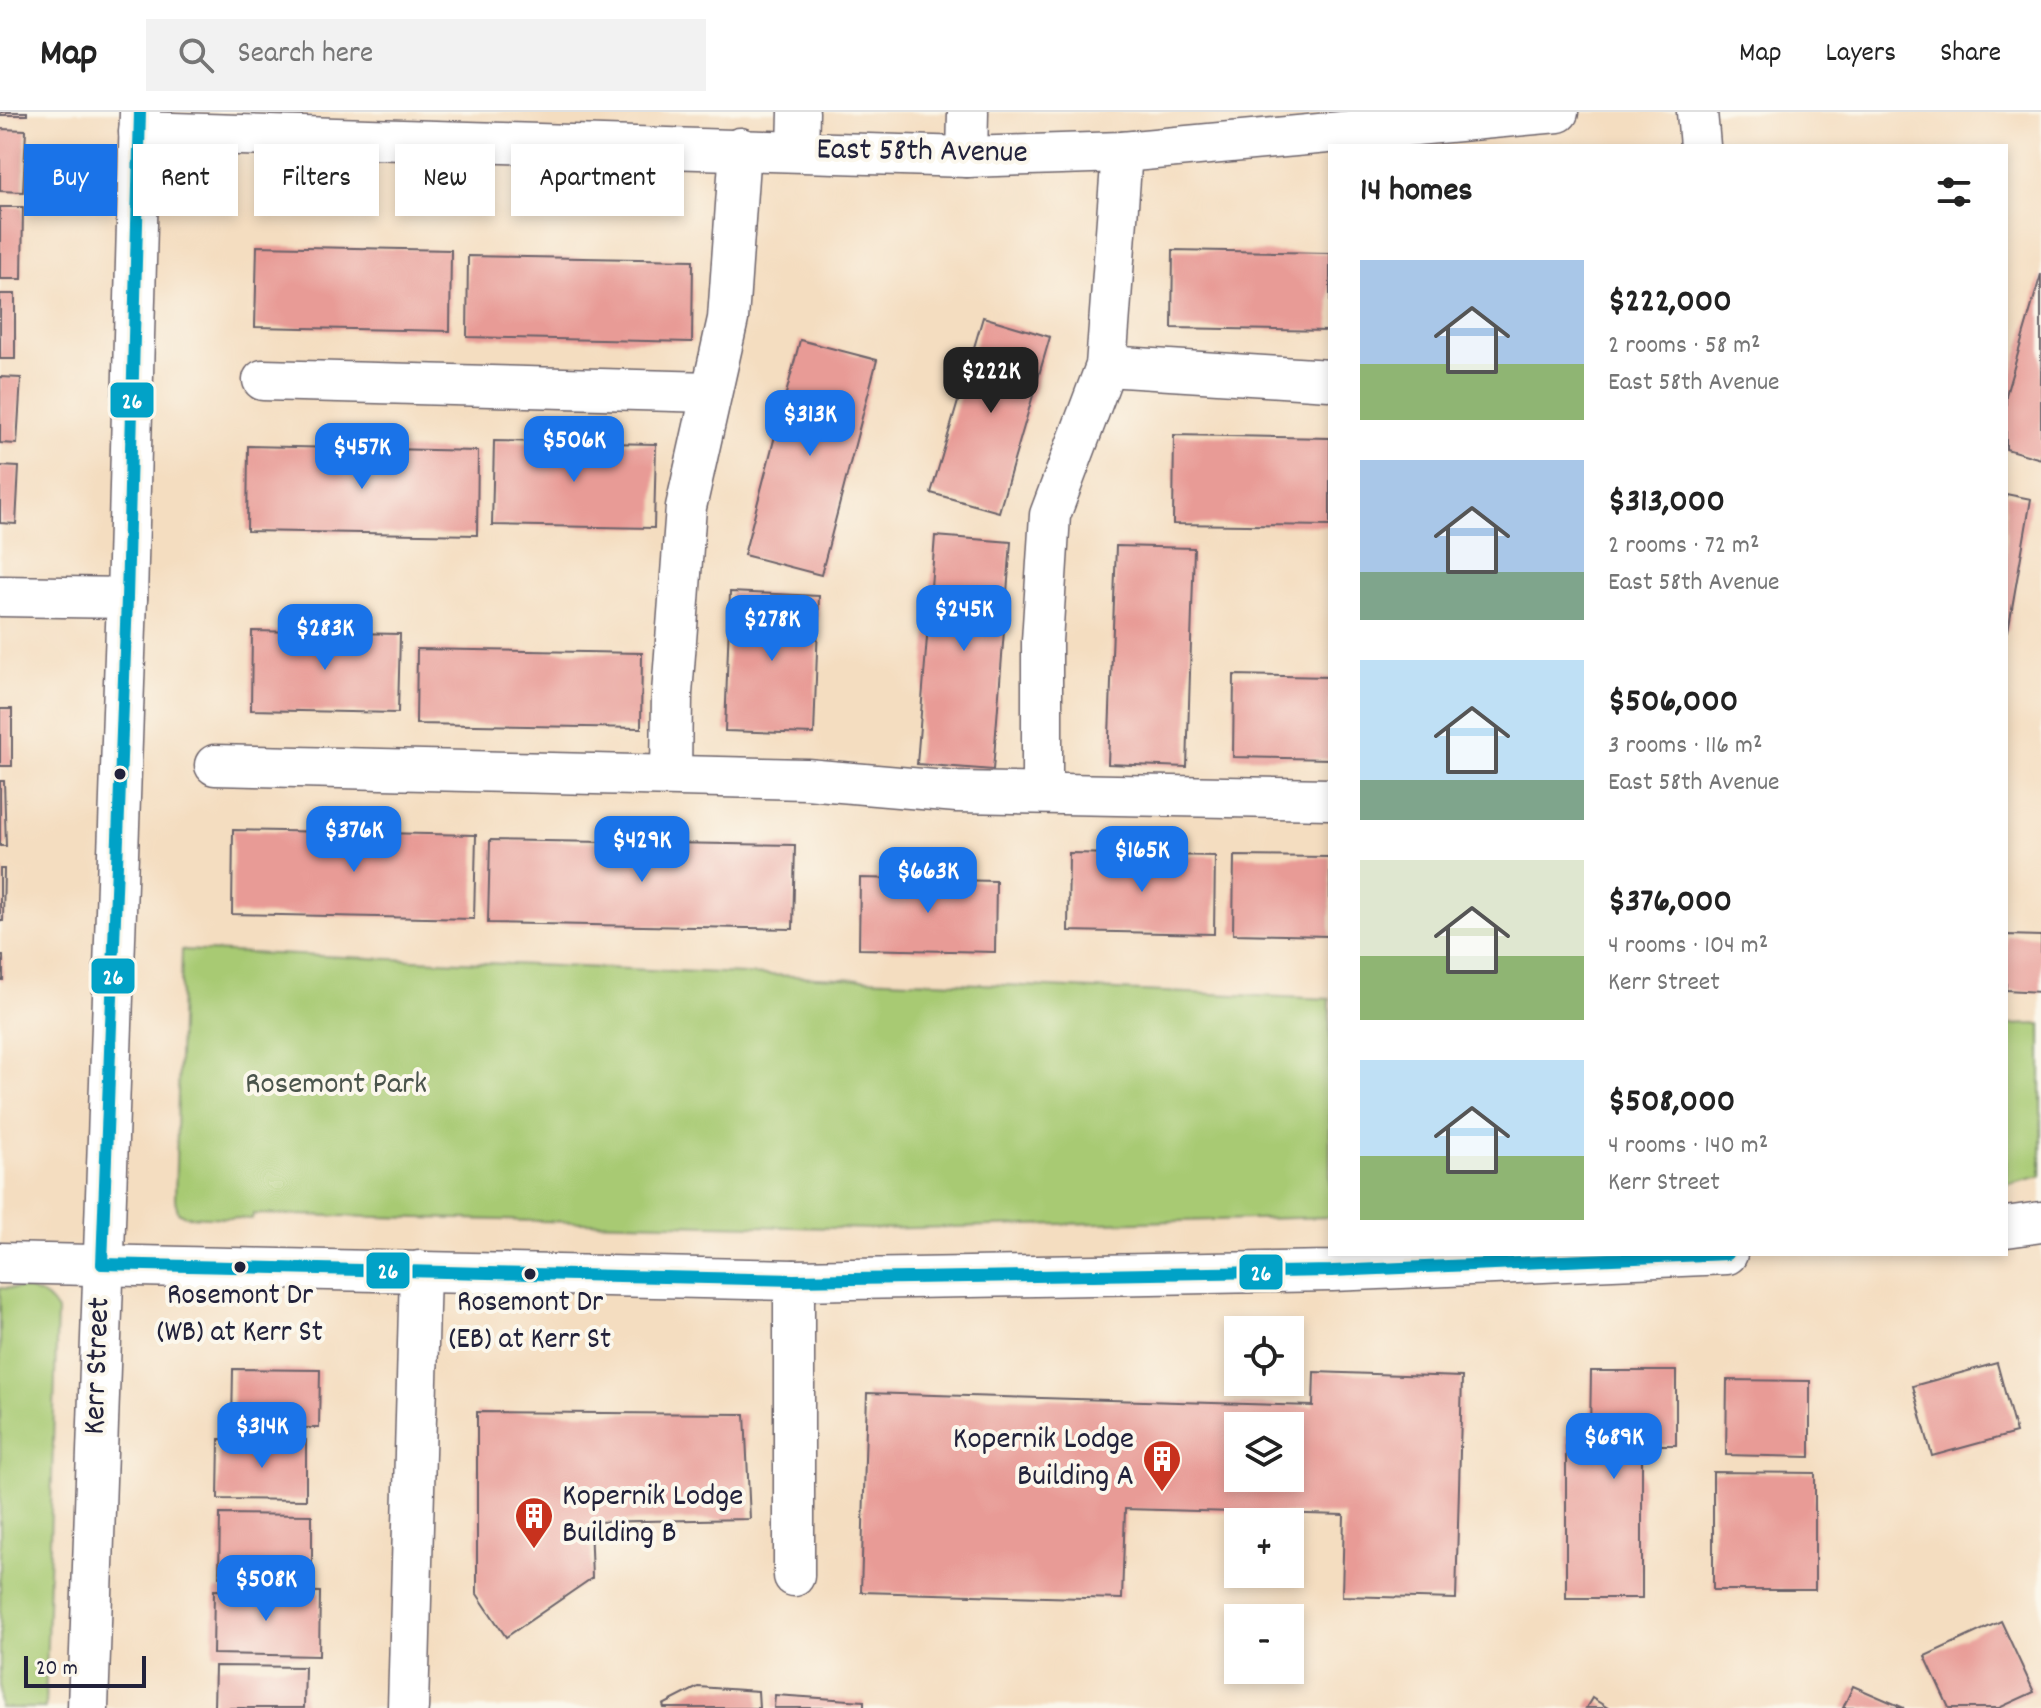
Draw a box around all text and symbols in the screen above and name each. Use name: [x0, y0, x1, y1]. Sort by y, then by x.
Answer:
search box: [146, 19, 706, 91]
text: Map: [40, 28, 98, 83]
icon: search: [174, 33, 218, 77]
text: Search here: [238, 34, 373, 77]
text: Map: [1739, 35, 1782, 75]
text: Layers: [1826, 35, 1896, 75]
text: Share: [1940, 35, 2001, 75]
street label: East 58th Avenue: [816, 128, 1028, 178]
chip: Buy: [24, 144, 117, 216]
chip: Rent: [133, 144, 238, 216]
chip: Filters: [254, 144, 379, 216]
chip: New: [395, 144, 495, 216]
chip: Apartment: [511, 144, 684, 216]
text: 14 homes: [1360, 168, 1473, 217]
icon: filters: [1932, 170, 1976, 214]
text: $222,000: [1608, 279, 1732, 328]
icon: home: [1424, 292, 1520, 388]
text: 2 rooms · 58 m²: [1608, 328, 1761, 365]
pin: $222K: [935, 347, 1047, 415]
text: $222K: [961, 354, 1021, 391]
text: East 58th Avenue: [1608, 365, 1780, 402]
line badge: 26: [109, 381, 155, 419]
text: 26: [122, 388, 142, 419]
pin: $313K: [754, 390, 866, 458]
text: $313K: [783, 397, 837, 434]
pin: $506K: [518, 416, 630, 484]
pin: $457K: [306, 423, 418, 491]
text: $506K: [542, 423, 606, 460]
text: $457K: [333, 430, 391, 467]
text: $313,000: [1608, 479, 1725, 528]
icon: home: [1424, 492, 1520, 588]
text: 2 rooms · 72 m²: [1608, 528, 1759, 565]
text: East 58th Avenue: [1608, 565, 1780, 602]
pin: $245K: [908, 585, 1020, 653]
text: $245K: [934, 592, 994, 629]
pin: $278K: [716, 595, 828, 663]
text: $278K: [744, 602, 800, 639]
pin: $283K: [269, 604, 381, 672]
text: $283K: [296, 611, 354, 648]
text: $506,000: [1608, 679, 1738, 728]
icon: home: [1424, 692, 1520, 788]
text: 3 rooms · 116 m²: [1608, 728, 1762, 765]
text: East 58th Avenue: [1608, 765, 1780, 802]
unlabelled marker: [112, 766, 128, 782]
pin: $376K: [298, 806, 410, 874]
text: $376K: [324, 813, 384, 850]
pin: $429K: [586, 816, 698, 884]
text: $429K: [612, 823, 672, 860]
pin: $165K: [1086, 826, 1198, 894]
text: $165K: [1114, 833, 1170, 870]
pin: $663K: [872, 847, 984, 915]
text: $663K: [897, 854, 959, 891]
text: $376,000: [1608, 879, 1732, 928]
icon: home: [1424, 892, 1520, 988]
text: 4 rooms · 104 m²: [1608, 928, 1768, 965]
line badge: 26: [90, 957, 136, 995]
text: 26: [103, 964, 123, 995]
text: Kerr Street: [1608, 965, 1720, 1002]
park label: Rosemont Park: [245, 1063, 427, 1109]
text: $508,000: [1608, 1079, 1735, 1128]
icon: home: [1424, 1092, 1520, 1188]
text: 4 rooms · 140 m²: [1608, 1128, 1768, 1165]
text: Kerr Street: [1608, 1165, 1720, 1202]
line badge: 26: [365, 1251, 411, 1290]
line badge: 26: [1238, 1253, 1284, 1291]
text: 26: [378, 1258, 398, 1289]
marker: Rosemont Dr (WB) at Kerr St: [232, 1259, 248, 1275]
text: 26: [1251, 1260, 1271, 1291]
marker: Rosemont Dr (EB) at Kerr St: [522, 1266, 538, 1282]
place label: Rosemont Dr (WB) at Kerr St: [157, 1276, 323, 1356]
place label: Rosemont Dr (EB) at Kerr St: [449, 1283, 611, 1363]
street label: Kerr Street: [74, 1296, 124, 1436]
map controls: [1224, 1316, 1304, 1684]
button: locate: [1224, 1316, 1304, 1396]
pin: $314K: [206, 1402, 318, 1470]
text: $314K: [235, 1409, 289, 1446]
button: layers: [1224, 1412, 1304, 1492]
pin: $689K: [1558, 1413, 1670, 1481]
place label: Kopernik Lodge Building A: [953, 1418, 1134, 1501]
text: $689K: [1584, 1420, 1644, 1457]
building icon: Kopernik Lodge Building A: [1141, 1438, 1183, 1493]
place label: Kopernik Lodge Building B: [562, 1475, 743, 1558]
building icon: Kopernik Lodge Building B: [513, 1495, 555, 1550]
button: +: [1224, 1508, 1304, 1588]
pin: $508K: [210, 1555, 322, 1623]
text: $508K: [235, 1562, 297, 1599]
button: −: [1224, 1604, 1304, 1684]
scale bar: [24, 1652, 146, 1688]
text: 20 m: [36, 1654, 78, 1685]

